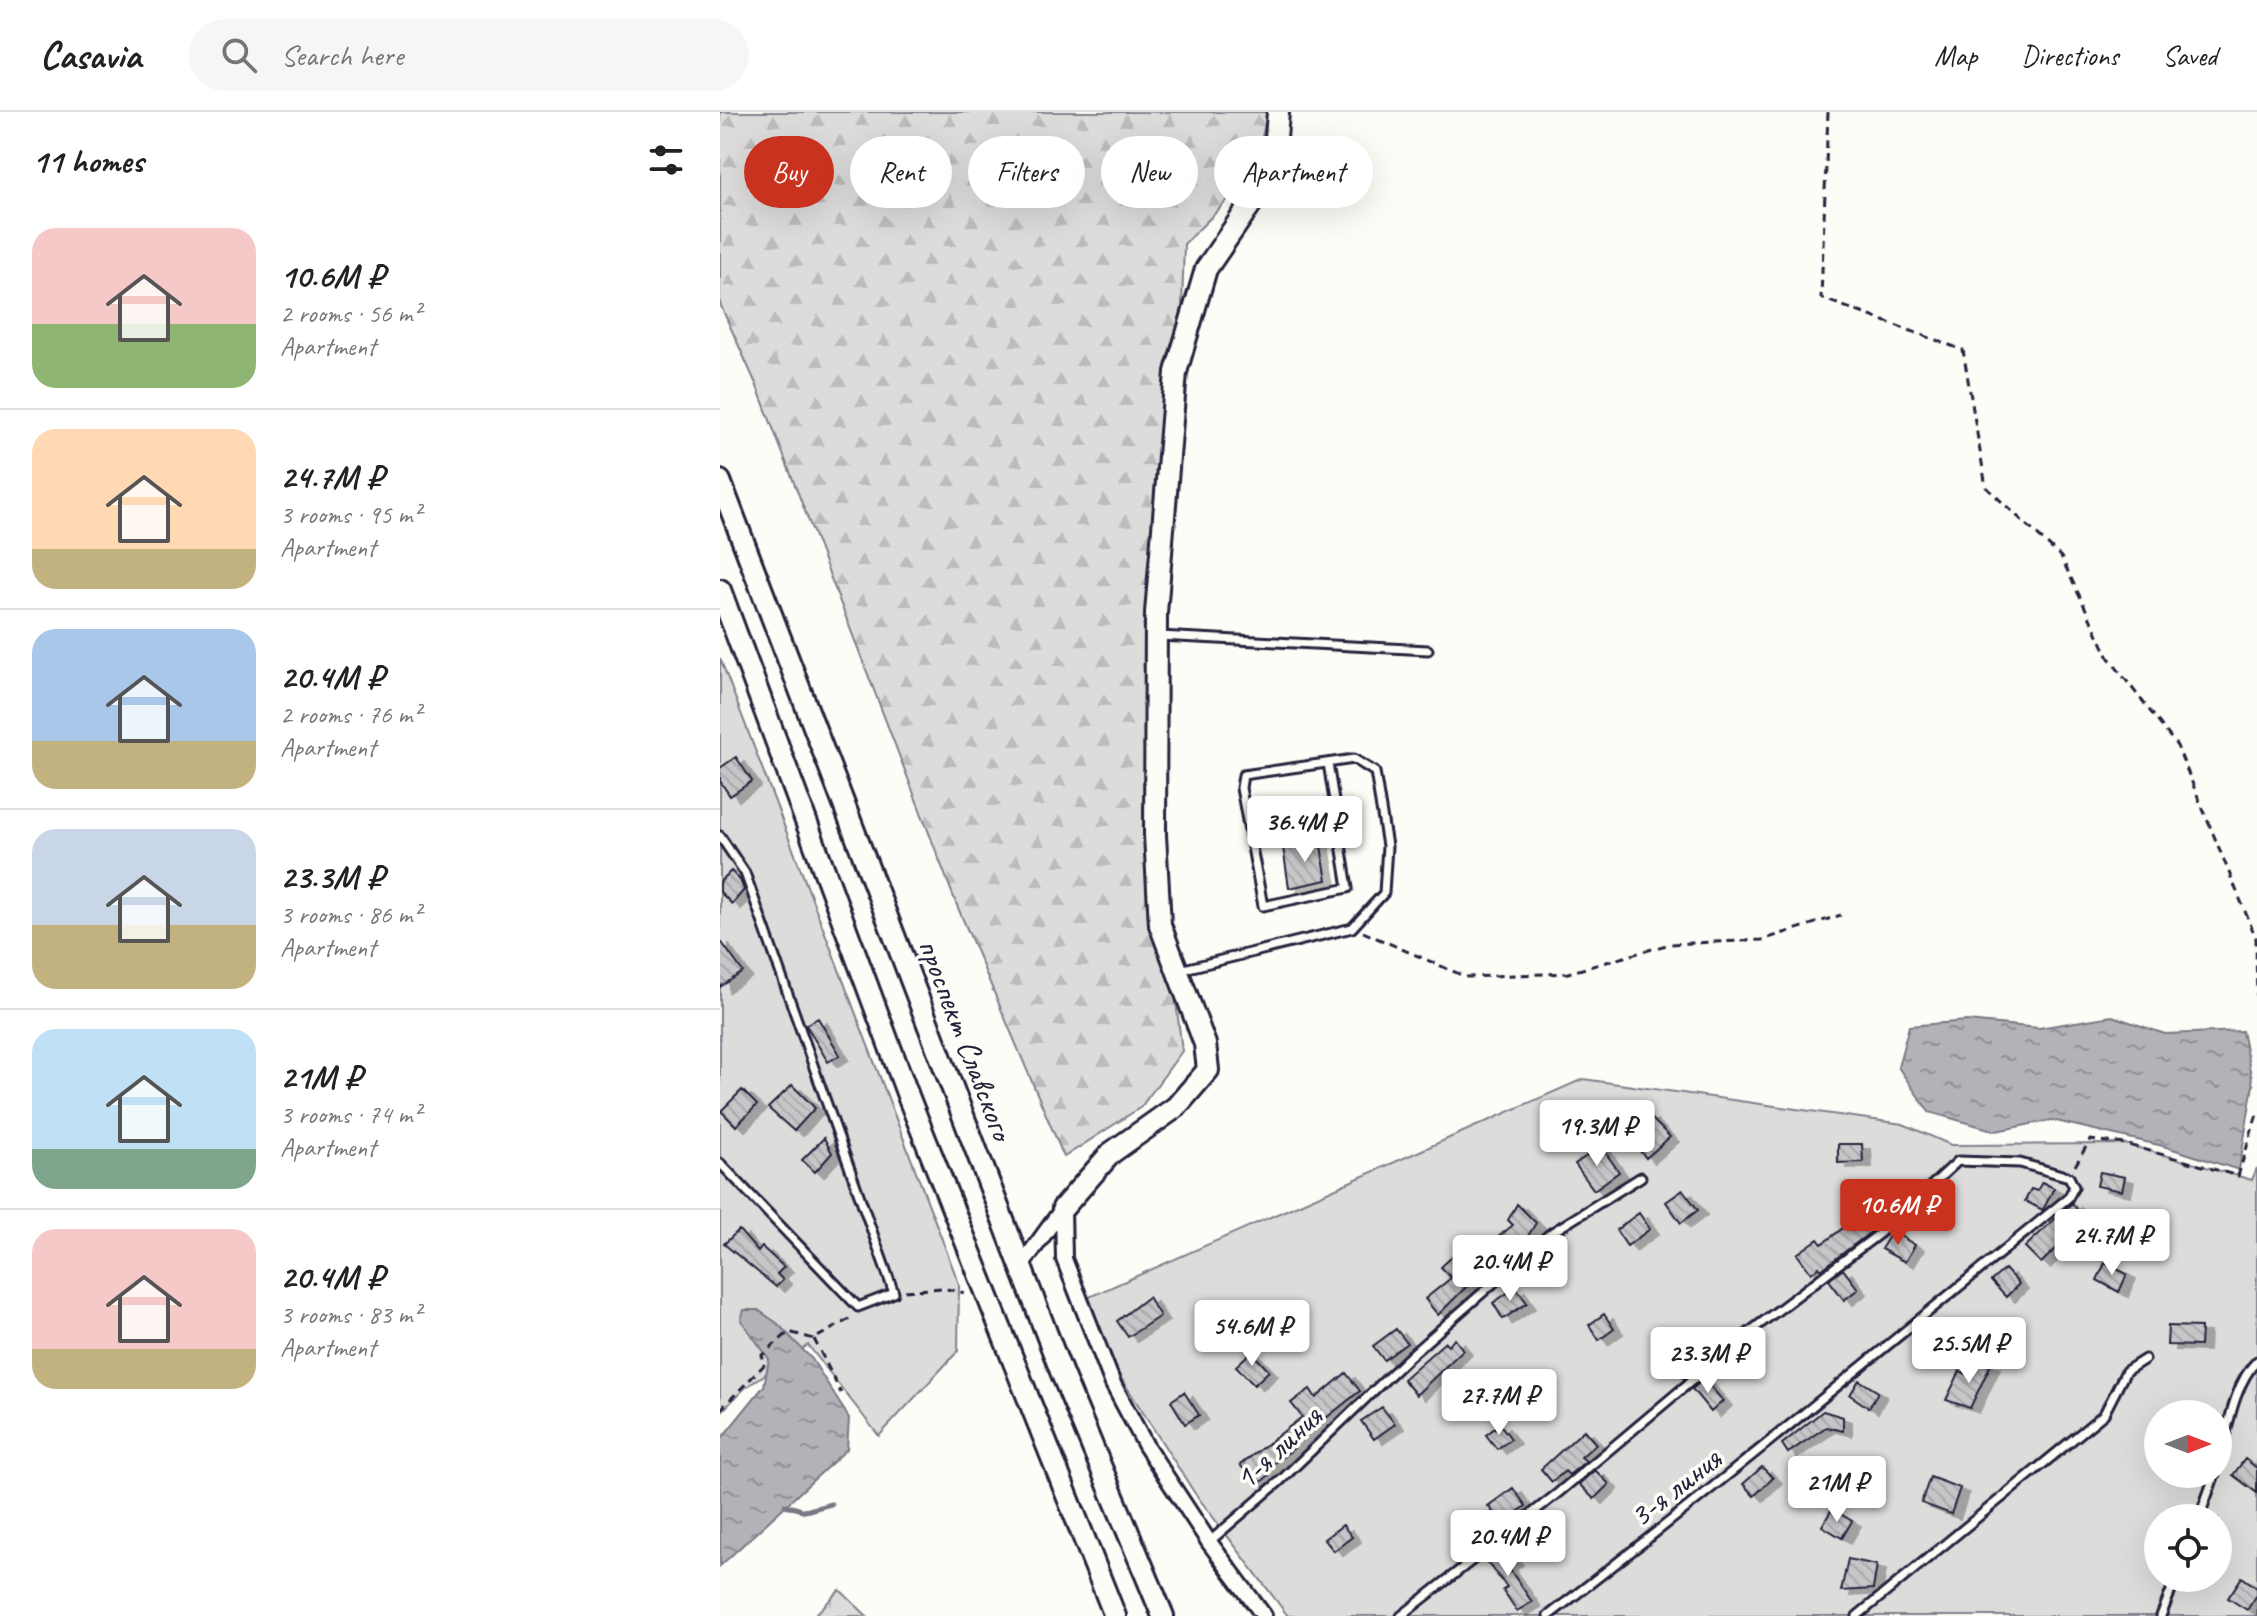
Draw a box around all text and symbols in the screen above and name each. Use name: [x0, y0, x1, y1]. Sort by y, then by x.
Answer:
search box: [189, 19, 749, 91]
text: Casavia: [40, 32, 141, 79]
icon: search: [217, 33, 261, 77]
text: Search here: [281, 36, 403, 74]
text: Map: [1934, 38, 1977, 73]
text: Directions: [2021, 38, 2119, 73]
text: Saved: [2163, 38, 2217, 73]
chip: Buy: [744, 136, 834, 208]
chip: Rent: [850, 136, 952, 208]
chip: Filters: [968, 136, 1085, 208]
chip: New: [1101, 136, 1198, 208]
chip: Apartment: [1214, 136, 1373, 208]
icon: filters: [644, 138, 688, 182]
text: 11 homes: [32, 139, 143, 182]
text: 10.6M ₽: [280, 254, 384, 297]
icon: home: [96, 260, 192, 356]
text: 2 rooms · 56 m²: [280, 297, 421, 330]
text: Apartment: [280, 330, 376, 363]
text: 24.7M ₽: [280, 455, 383, 498]
icon: home: [96, 461, 192, 557]
text: 3 rooms · 95 m²: [280, 498, 421, 531]
text: Apartment: [280, 531, 376, 564]
text: 20.4M ₽: [280, 655, 383, 698]
icon: home: [96, 661, 192, 757]
text: 2 rooms · 76 m²: [280, 698, 421, 731]
text: Apartment: [280, 731, 376, 764]
pin: 36.4M ₽: [1231, 796, 1379, 864]
text: 36.4M ₽: [1265, 805, 1345, 838]
text: 23.3M ₽: [280, 855, 383, 898]
icon: home: [96, 861, 192, 957]
text: 3 rooms · 86 m²: [280, 898, 421, 931]
text: Apartment: [280, 931, 376, 964]
street label: проспект Славского: [908, 933, 1024, 1149]
text: 21M ₽: [280, 1055, 361, 1098]
icon: home: [96, 1061, 192, 1157]
text: 3 rooms · 74 m²: [280, 1098, 421, 1131]
pin: 19.3M ₽: [1523, 1100, 1671, 1168]
text: 19.3M ₽: [1558, 1109, 1636, 1142]
text: Apartment: [280, 1131, 376, 1164]
pin: 10.6M ₽: [1824, 1179, 1972, 1247]
text: 10.6M ₽: [1858, 1188, 1938, 1221]
pin: 24.7M ₽: [2038, 1209, 2186, 1277]
text: 24.7M ₽: [2073, 1218, 2151, 1251]
pin: 20.4M ₽: [1436, 1235, 1584, 1303]
text: 20.4M ₽: [1471, 1244, 1549, 1277]
text: 20.4M ₽: [280, 1255, 383, 1298]
icon: home: [96, 1261, 192, 1357]
text: 3 rooms · 83 m²: [280, 1298, 421, 1331]
pin: 54.6M ₽: [1178, 1300, 1326, 1368]
text: 54.6M ₽: [1212, 1309, 1292, 1342]
pin: 25.5M ₽: [1895, 1317, 2043, 1385]
text: 25.5M ₽: [1930, 1326, 2008, 1359]
pin: 23.3M ₽: [1634, 1327, 1782, 1395]
text: Apartment: [280, 1331, 376, 1364]
text: 23.3M ₽: [1669, 1336, 1747, 1369]
pin: 27.7M ₽: [1425, 1369, 1573, 1437]
text: 27.7M ₽: [1460, 1378, 1538, 1411]
street label: 1-я линия: [1226, 1395, 1332, 1498]
north arrow: [2144, 1400, 2232, 1488]
map controls: [2144, 1400, 2232, 1592]
street label: 3-я линия: [1621, 1438, 1731, 1536]
pin: 21M ₽: [1781, 1456, 1893, 1524]
text: 21M ₽: [1806, 1465, 1868, 1498]
button: locate: [2144, 1504, 2232, 1592]
pin: 20.4M ₽: [1434, 1510, 1582, 1578]
text: 20.4M ₽: [1469, 1519, 1547, 1552]

